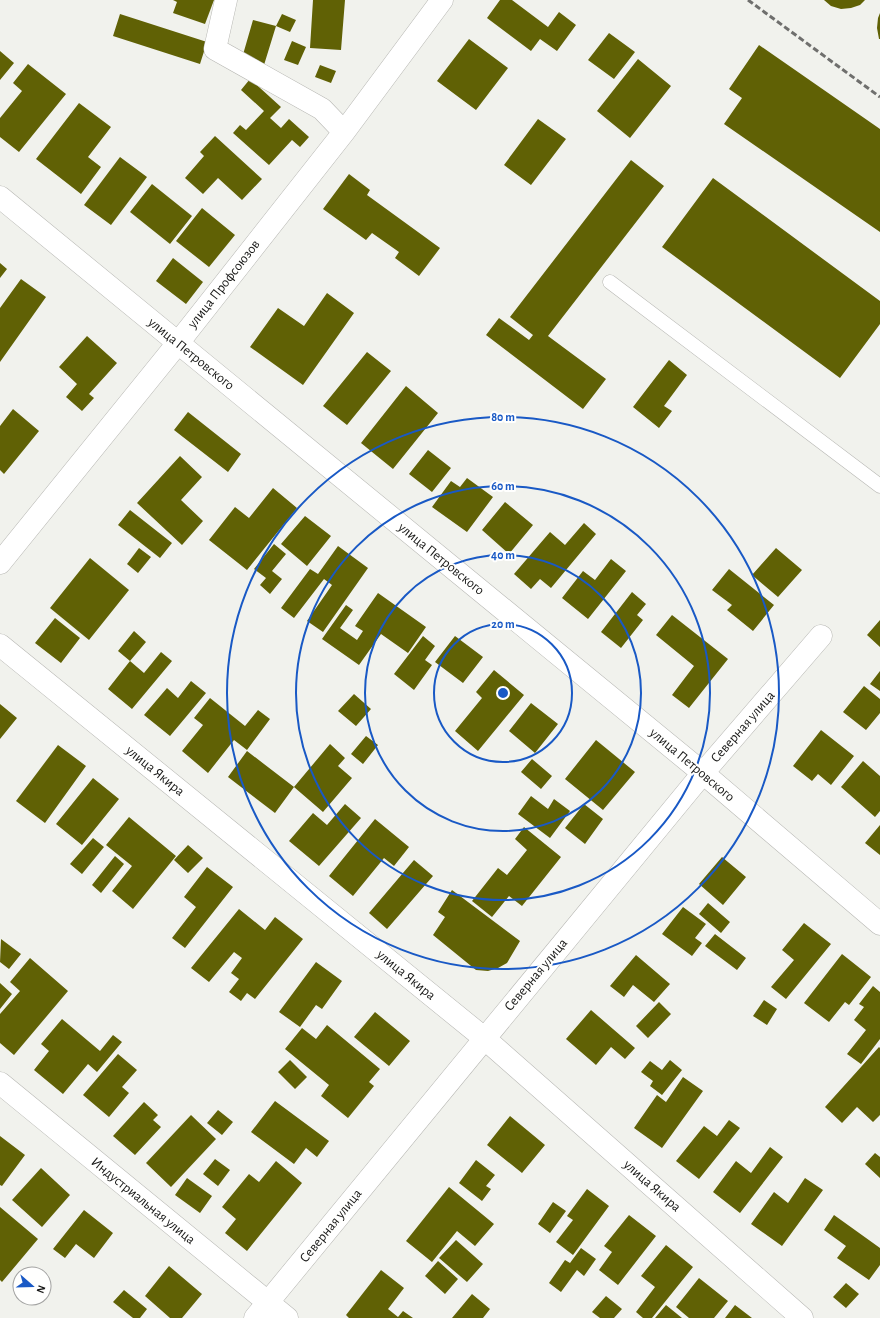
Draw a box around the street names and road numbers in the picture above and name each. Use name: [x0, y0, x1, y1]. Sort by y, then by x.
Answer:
street label: улица Профсоюзов: [185, 237, 263, 332]
street label: улица Петровского: [145, 315, 237, 393]
street label: улица Петровского: [395, 520, 487, 598]
street label: Северная улица: [708, 688, 778, 765]
street label: улица Петровского: [646, 725, 737, 805]
street label: улица Якира: [122, 743, 187, 799]
street label: Северная улица: [502, 936, 571, 1014]
street label: улица Якира: [373, 947, 438, 1003]
street label: Индустриальная улица: [88, 1155, 198, 1248]
street label: улица Якира: [620, 1157, 684, 1215]
street label: Северная улица: [297, 1186, 365, 1265]

